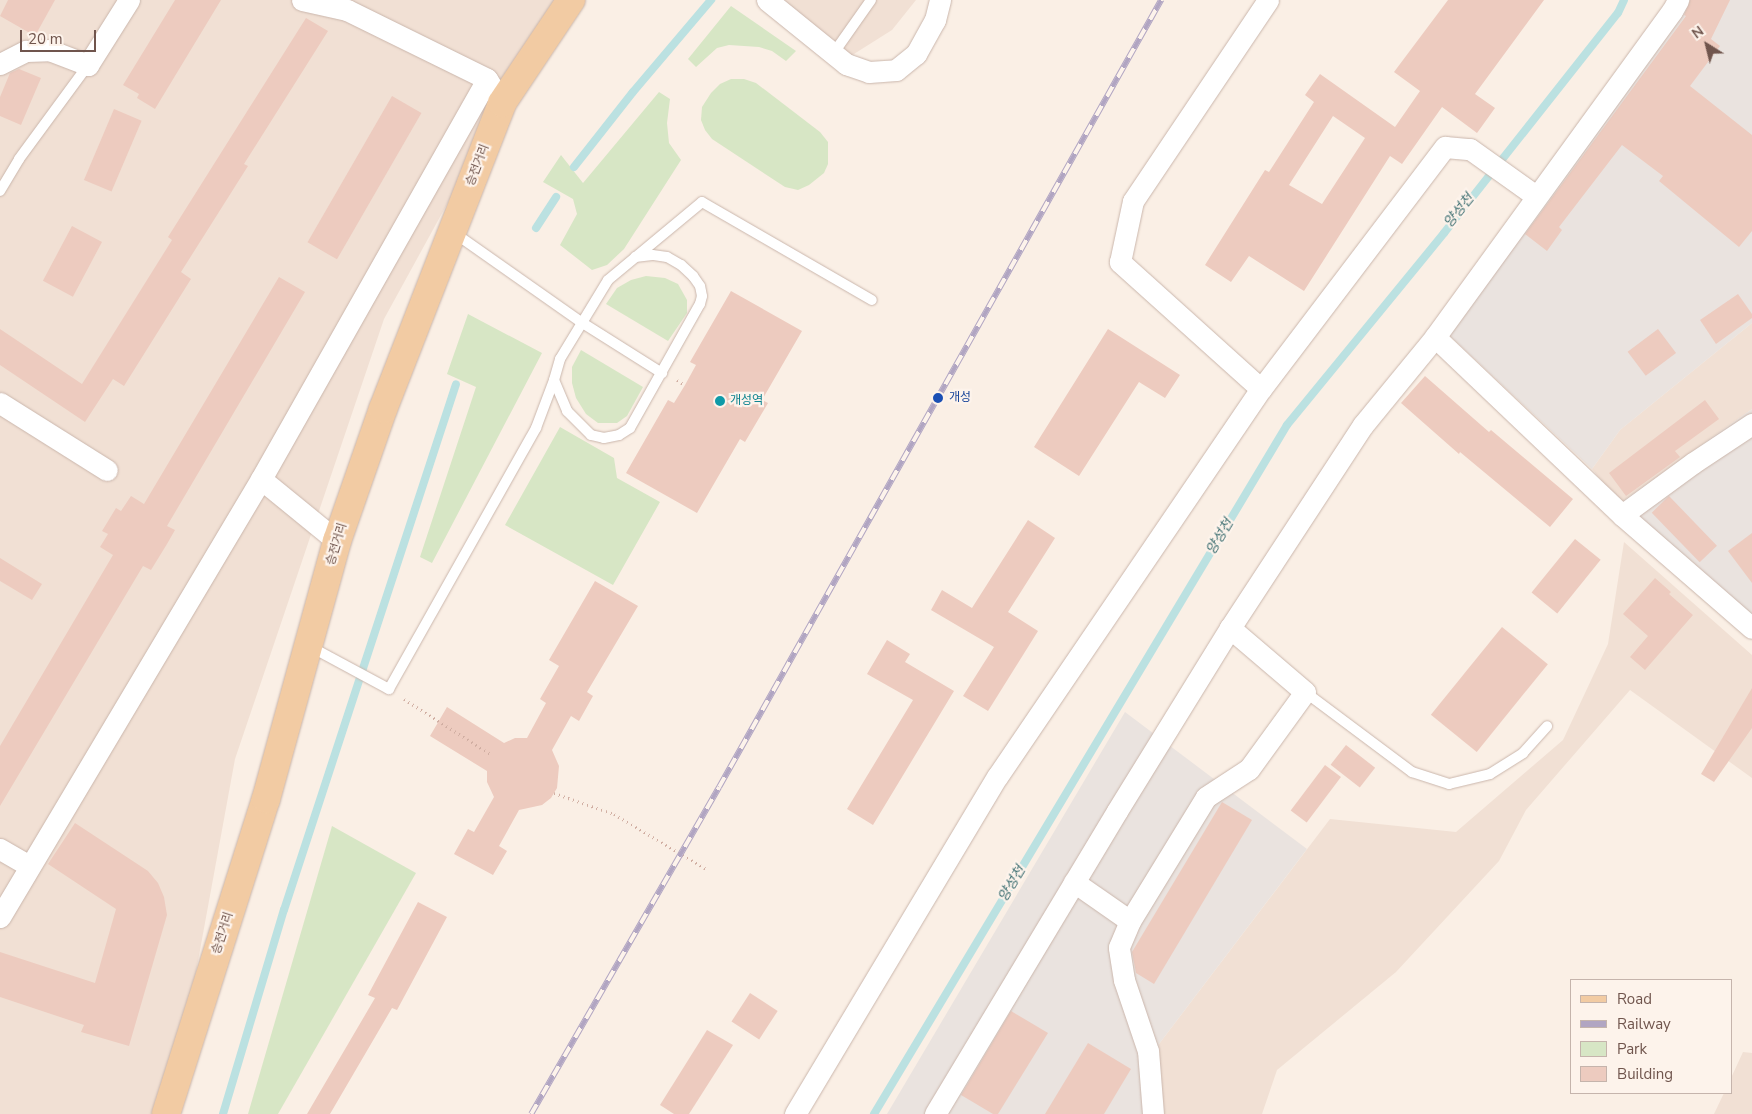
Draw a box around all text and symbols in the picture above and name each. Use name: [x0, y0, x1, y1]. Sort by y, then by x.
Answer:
scale bar: [22, 20, 99, 52]
north arrow: [1682, 20, 1732, 70]
text: N: [1688, 22, 1708, 43]
text: 20 m: [28, 29, 63, 49]
street label: 승전거리: [463, 142, 493, 188]
water label: 양성천: [1440, 191, 1478, 231]
marker: 개성: [931, 391, 945, 405]
place label: 개성: [949, 391, 971, 405]
place label: 개성역: [730, 394, 763, 408]
marker: 개성역: [714, 395, 726, 407]
water label: 양성천: [1203, 516, 1237, 558]
street label: 승전거리: [324, 521, 350, 567]
water label: 양성천: [995, 863, 1029, 905]
street label: 승전거리: [209, 910, 237, 956]
legend: [1570, 979, 1732, 1094]
text: Road: [1617, 989, 1652, 1009]
text: Railway: [1617, 1014, 1671, 1034]
text: Park: [1617, 1039, 1647, 1059]
text: Building: [1617, 1064, 1673, 1084]

